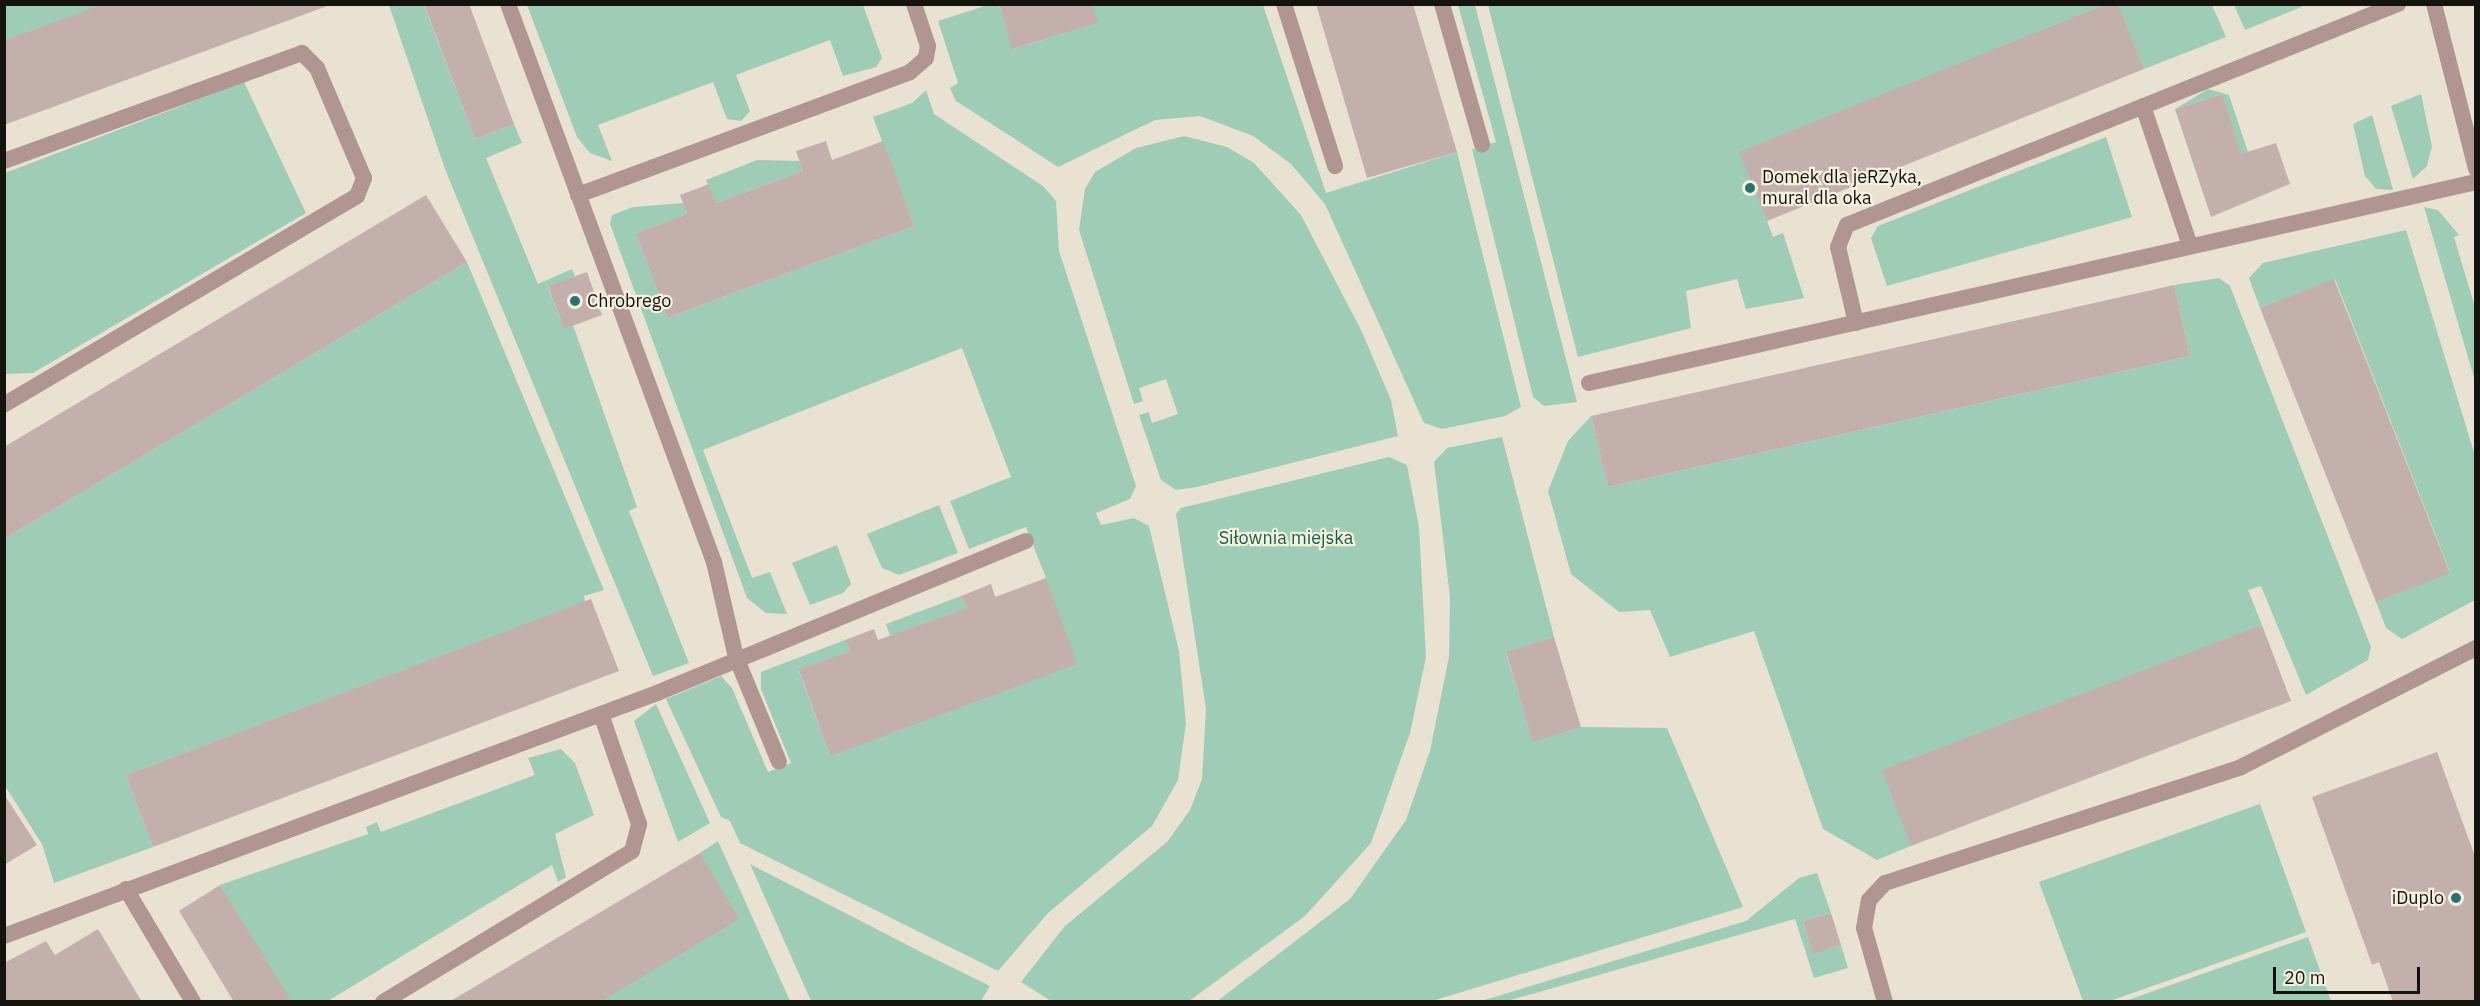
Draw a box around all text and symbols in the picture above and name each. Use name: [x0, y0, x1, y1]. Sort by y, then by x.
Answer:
place label: Domek dla jeRZyka, mural dla oka: [1762, 167, 1922, 210]
marker: Domek dla jeRZyka, mural dla oka: [1743, 181, 1757, 195]
place label: Chrobrego: [587, 290, 671, 312]
marker: Chrobrego: [568, 294, 582, 308]
park label: Siłownia miejska: [1219, 527, 1353, 549]
place label: iDuplo: [2392, 887, 2444, 909]
marker: iDuplo: [2449, 891, 2463, 905]
scale bar: [2276, 955, 2423, 993]
text: 20 m: [2284, 966, 2326, 989]

